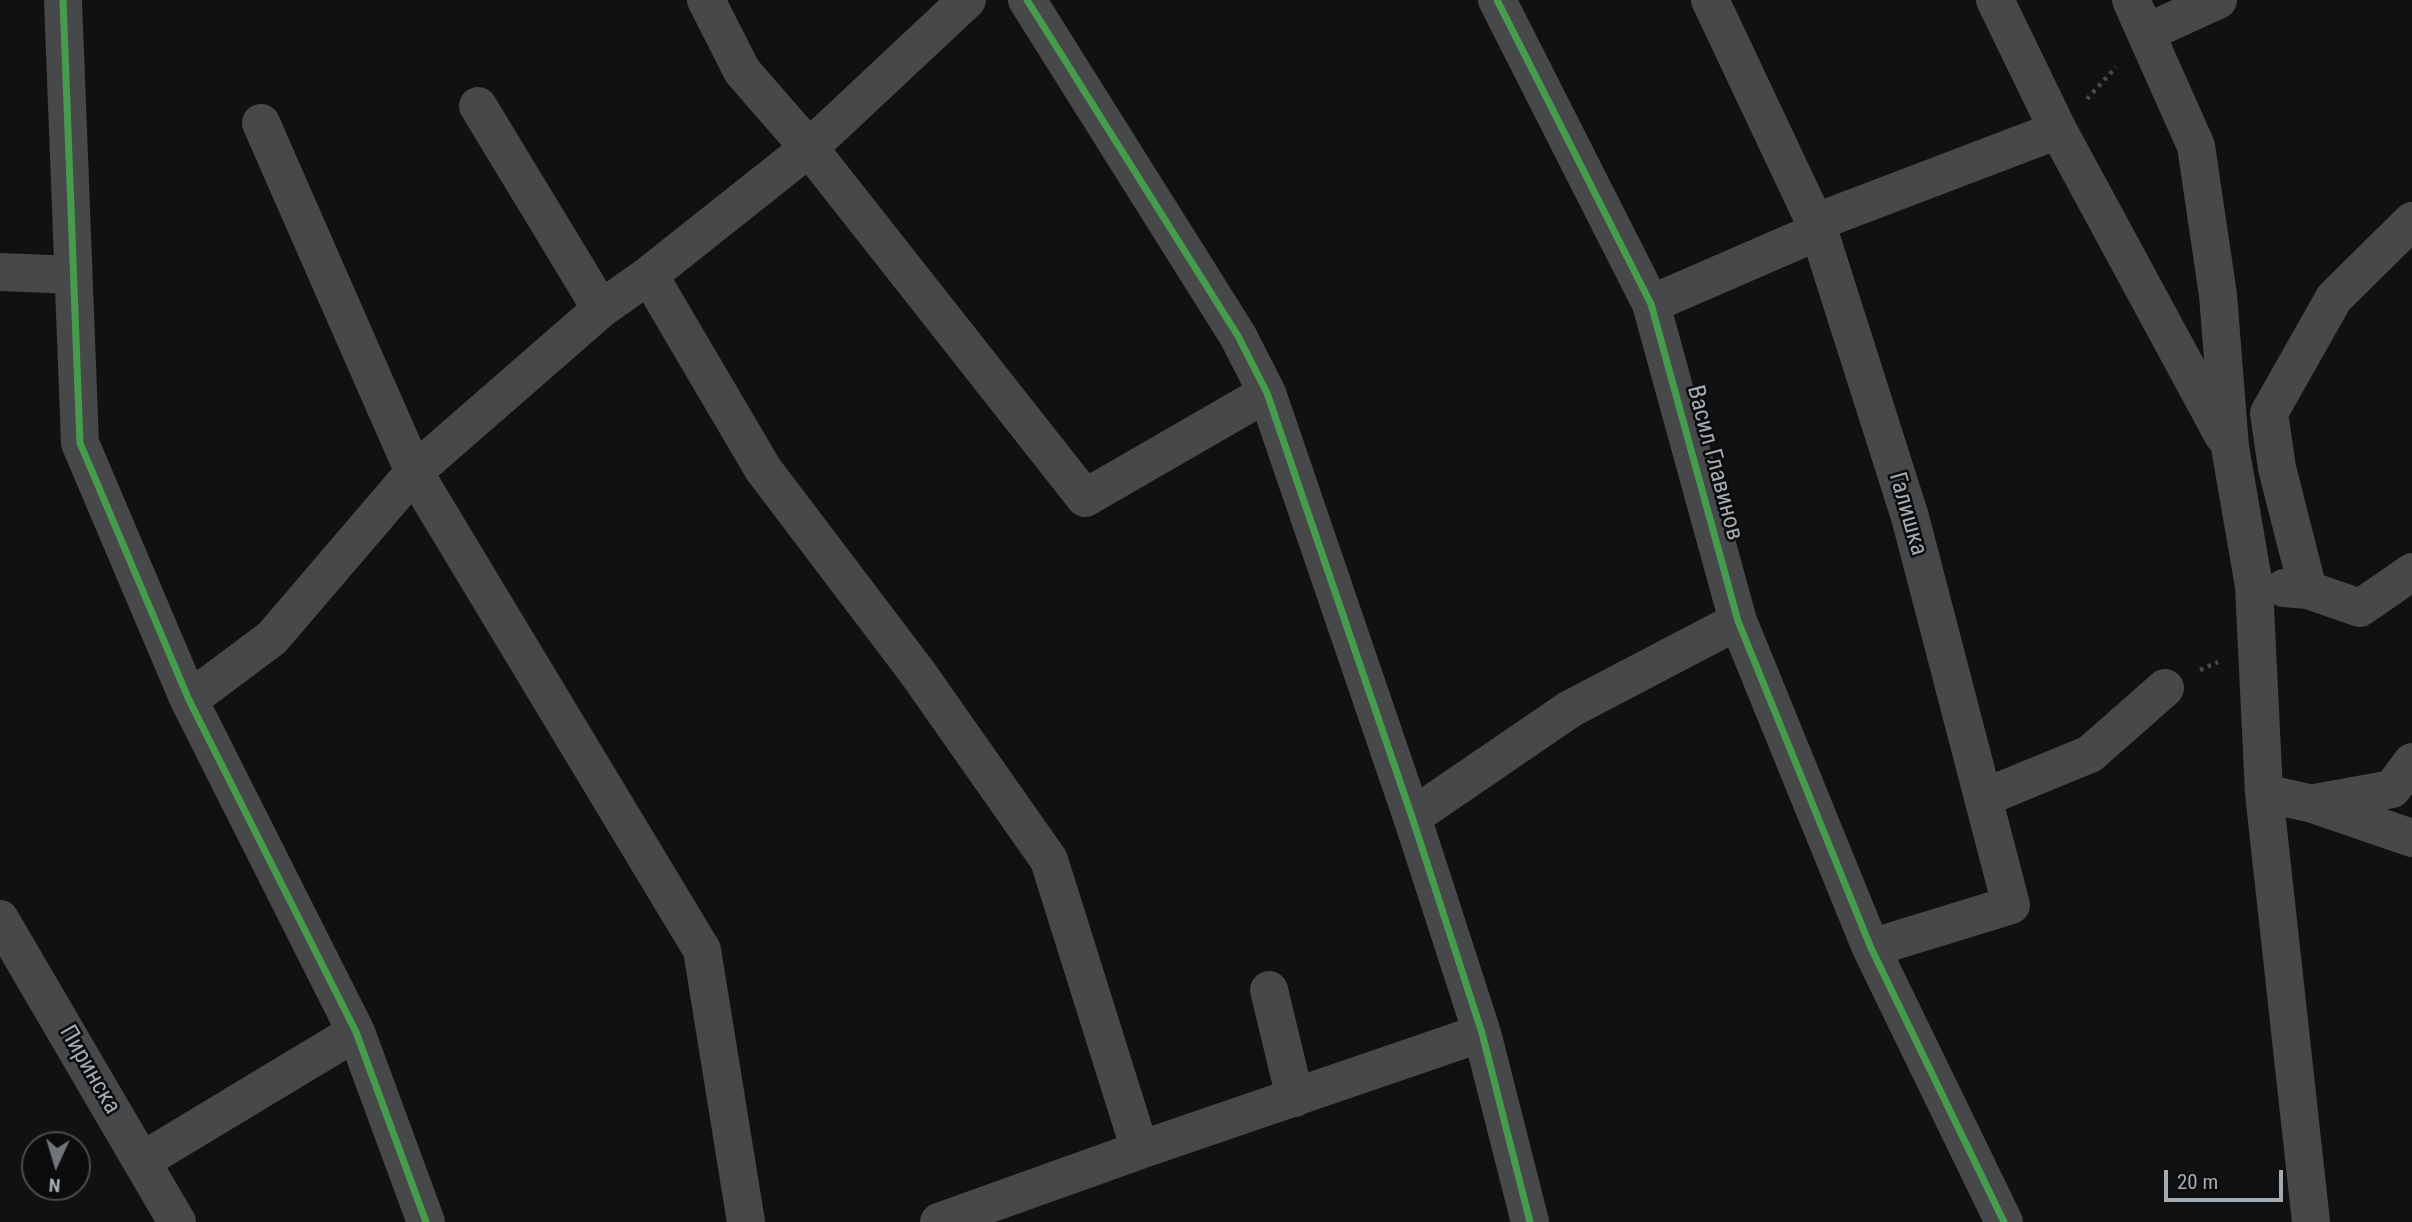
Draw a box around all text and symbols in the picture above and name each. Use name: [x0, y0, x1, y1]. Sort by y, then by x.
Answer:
street label: Васил Главинов: [1680, 383, 1748, 543]
street label: Галишка: [1881, 469, 1933, 559]
street label: Пиринска: [52, 1021, 126, 1119]
north arrow: [21, 1131, 91, 1201]
scale bar: [2167, 1156, 2286, 1200]
text: 20 m: [2177, 1170, 2218, 1194]
text: N: [48, 1174, 61, 1197]

